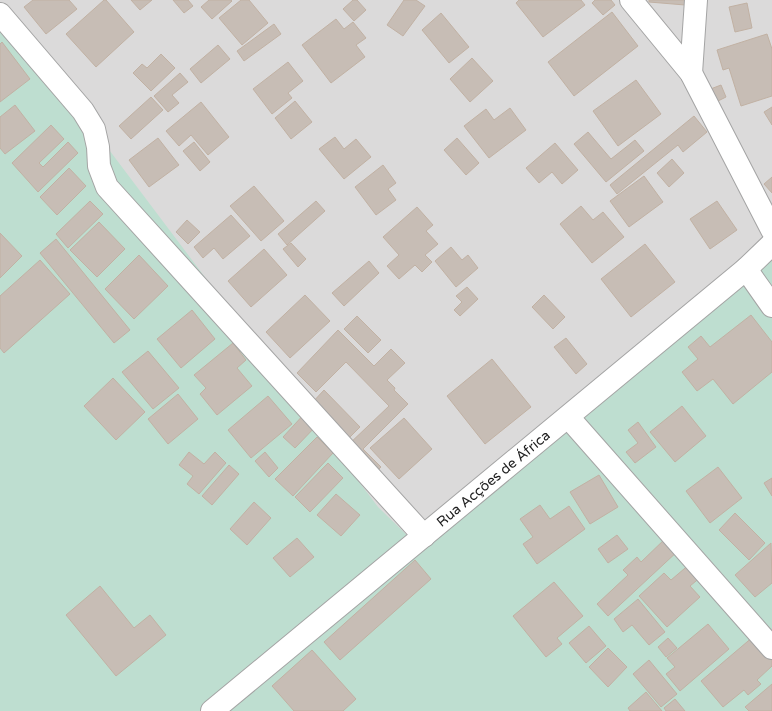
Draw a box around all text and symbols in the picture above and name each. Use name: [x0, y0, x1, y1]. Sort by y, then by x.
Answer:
street label: Rua Acções de África: [433, 426, 553, 530]

